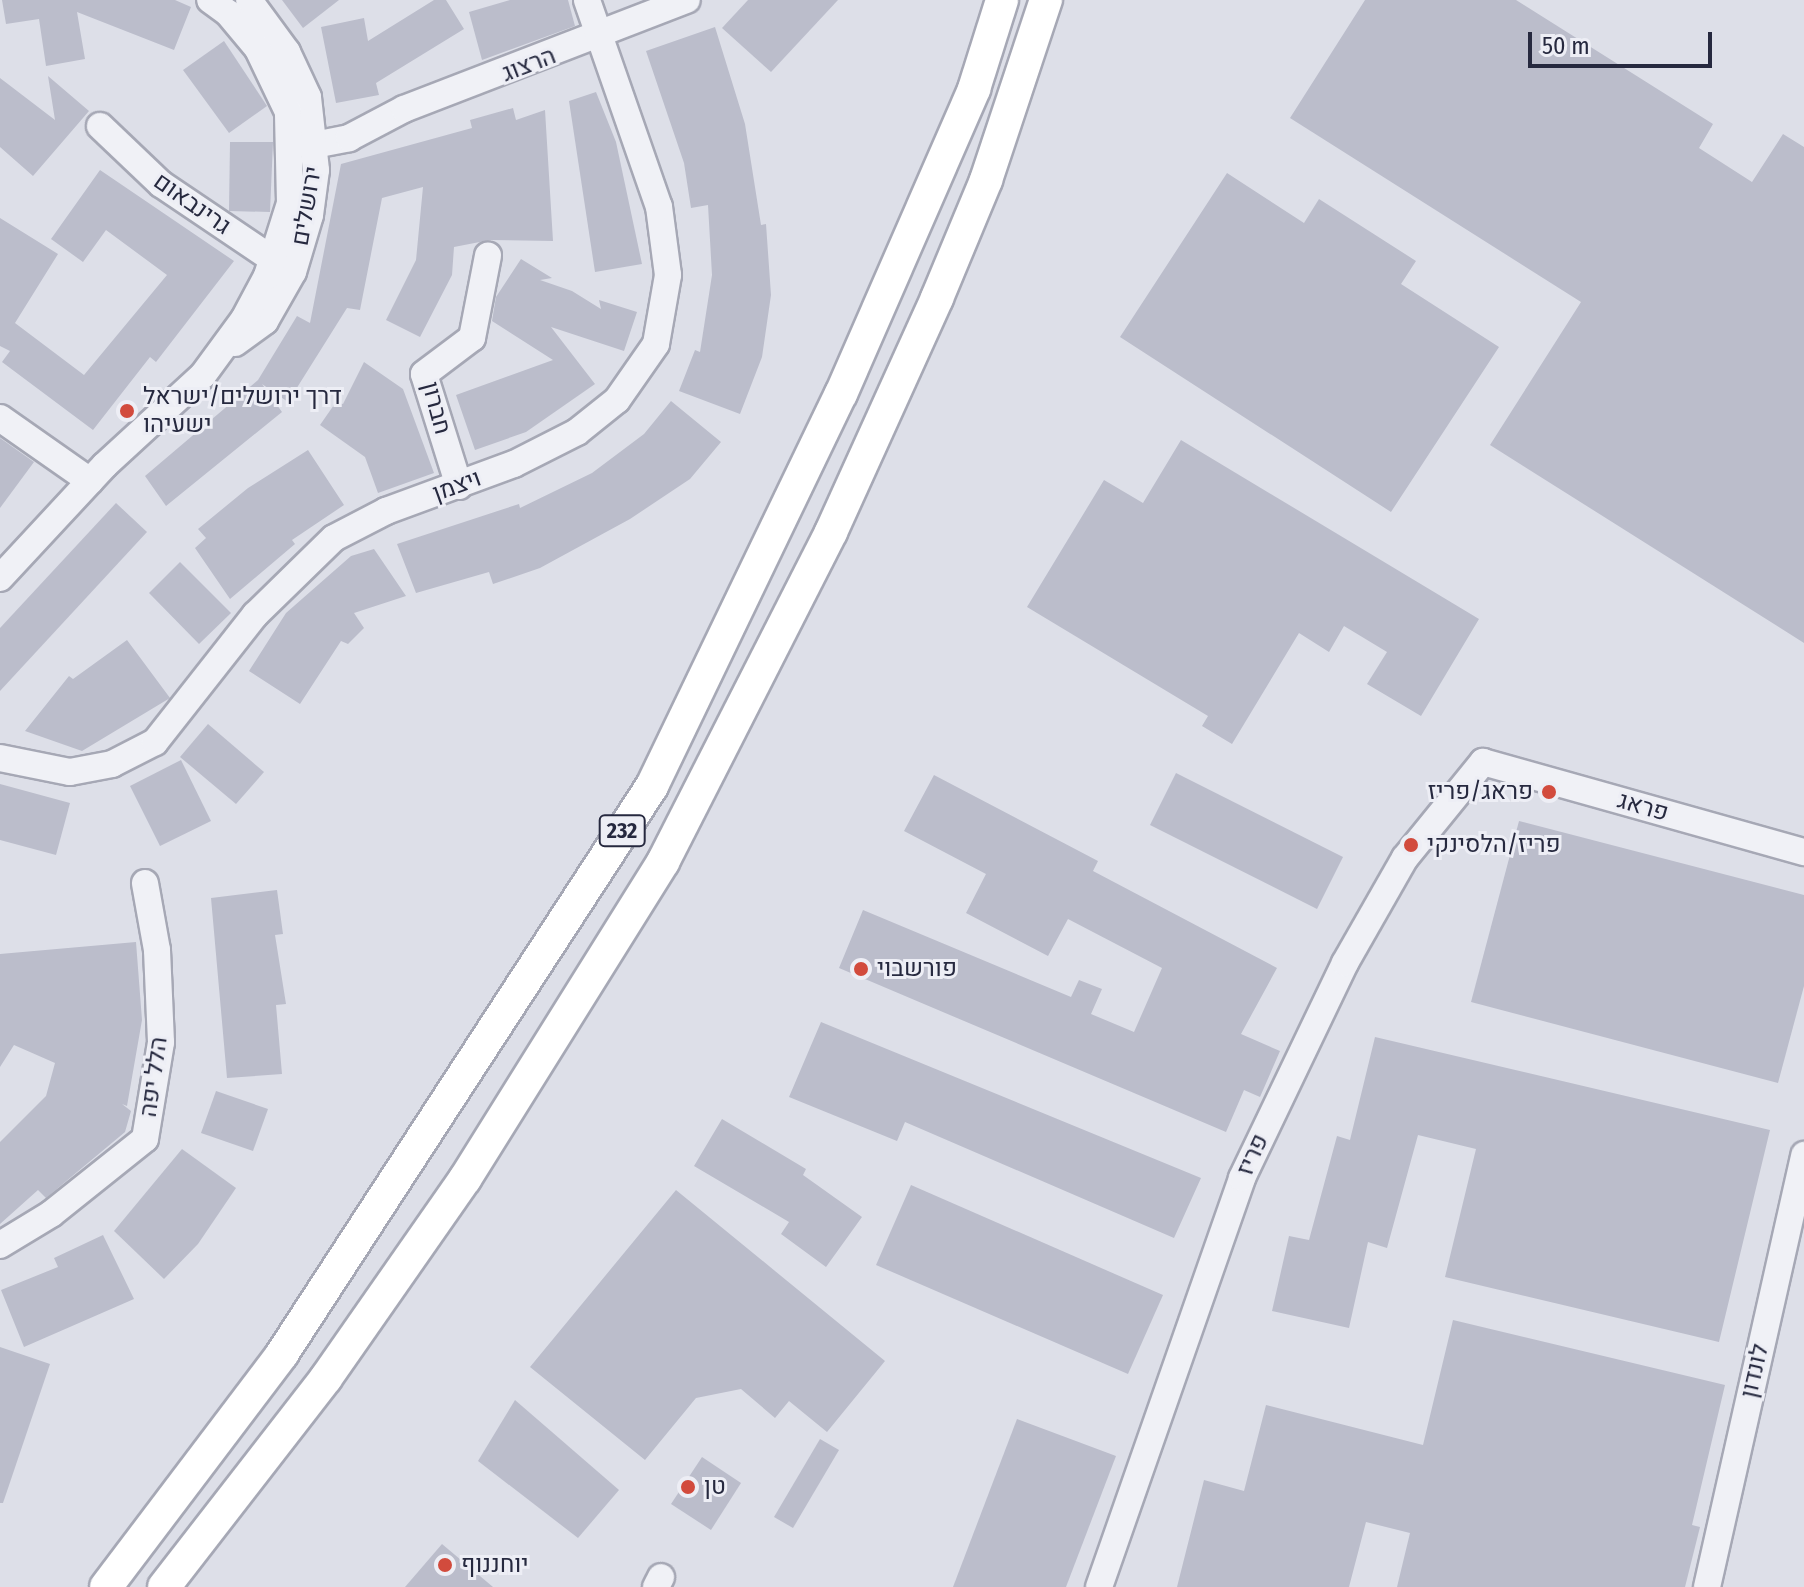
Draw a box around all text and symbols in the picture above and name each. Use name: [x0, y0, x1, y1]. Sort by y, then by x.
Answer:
scale bar: [1532, 16, 1716, 66]
text: 50 m: [1542, 32, 1590, 60]
street label: הרצוג: [498, 42, 560, 88]
street label: ירושלים: [286, 164, 328, 248]
street label: גרינבאום: [148, 167, 236, 241]
street label: חברון: [415, 379, 457, 437]
place label: דרך ירושלים/ישראל ישעיהו: [143, 383, 342, 439]
marker: דרך ירושלים/ישראל ישעיהו: [118, 402, 136, 420]
street label: ויצמן: [429, 464, 485, 508]
place label: פראג/פריז: [1428, 778, 1533, 806]
marker: פראג/פריז: [1540, 783, 1558, 801]
street label: פראג: [1614, 786, 1672, 828]
road number: 232: [598, 813, 646, 849]
place label: פריז/הלסינקי: [1427, 831, 1561, 859]
marker: פריז/הלסינקי: [1402, 836, 1420, 854]
place label: פורשבוי: [877, 955, 957, 983]
marker: פורשבוי: [852, 960, 870, 978]
street label: הלל יפה: [134, 1035, 174, 1119]
street label: פריז: [1231, 1130, 1275, 1180]
street label: לונדון: [1735, 1341, 1775, 1401]
place label: טן: [704, 1473, 726, 1501]
marker: טן: [679, 1478, 697, 1496]
place label: יוחננוף: [461, 1551, 529, 1579]
marker: יוחננוף: [436, 1556, 454, 1574]

